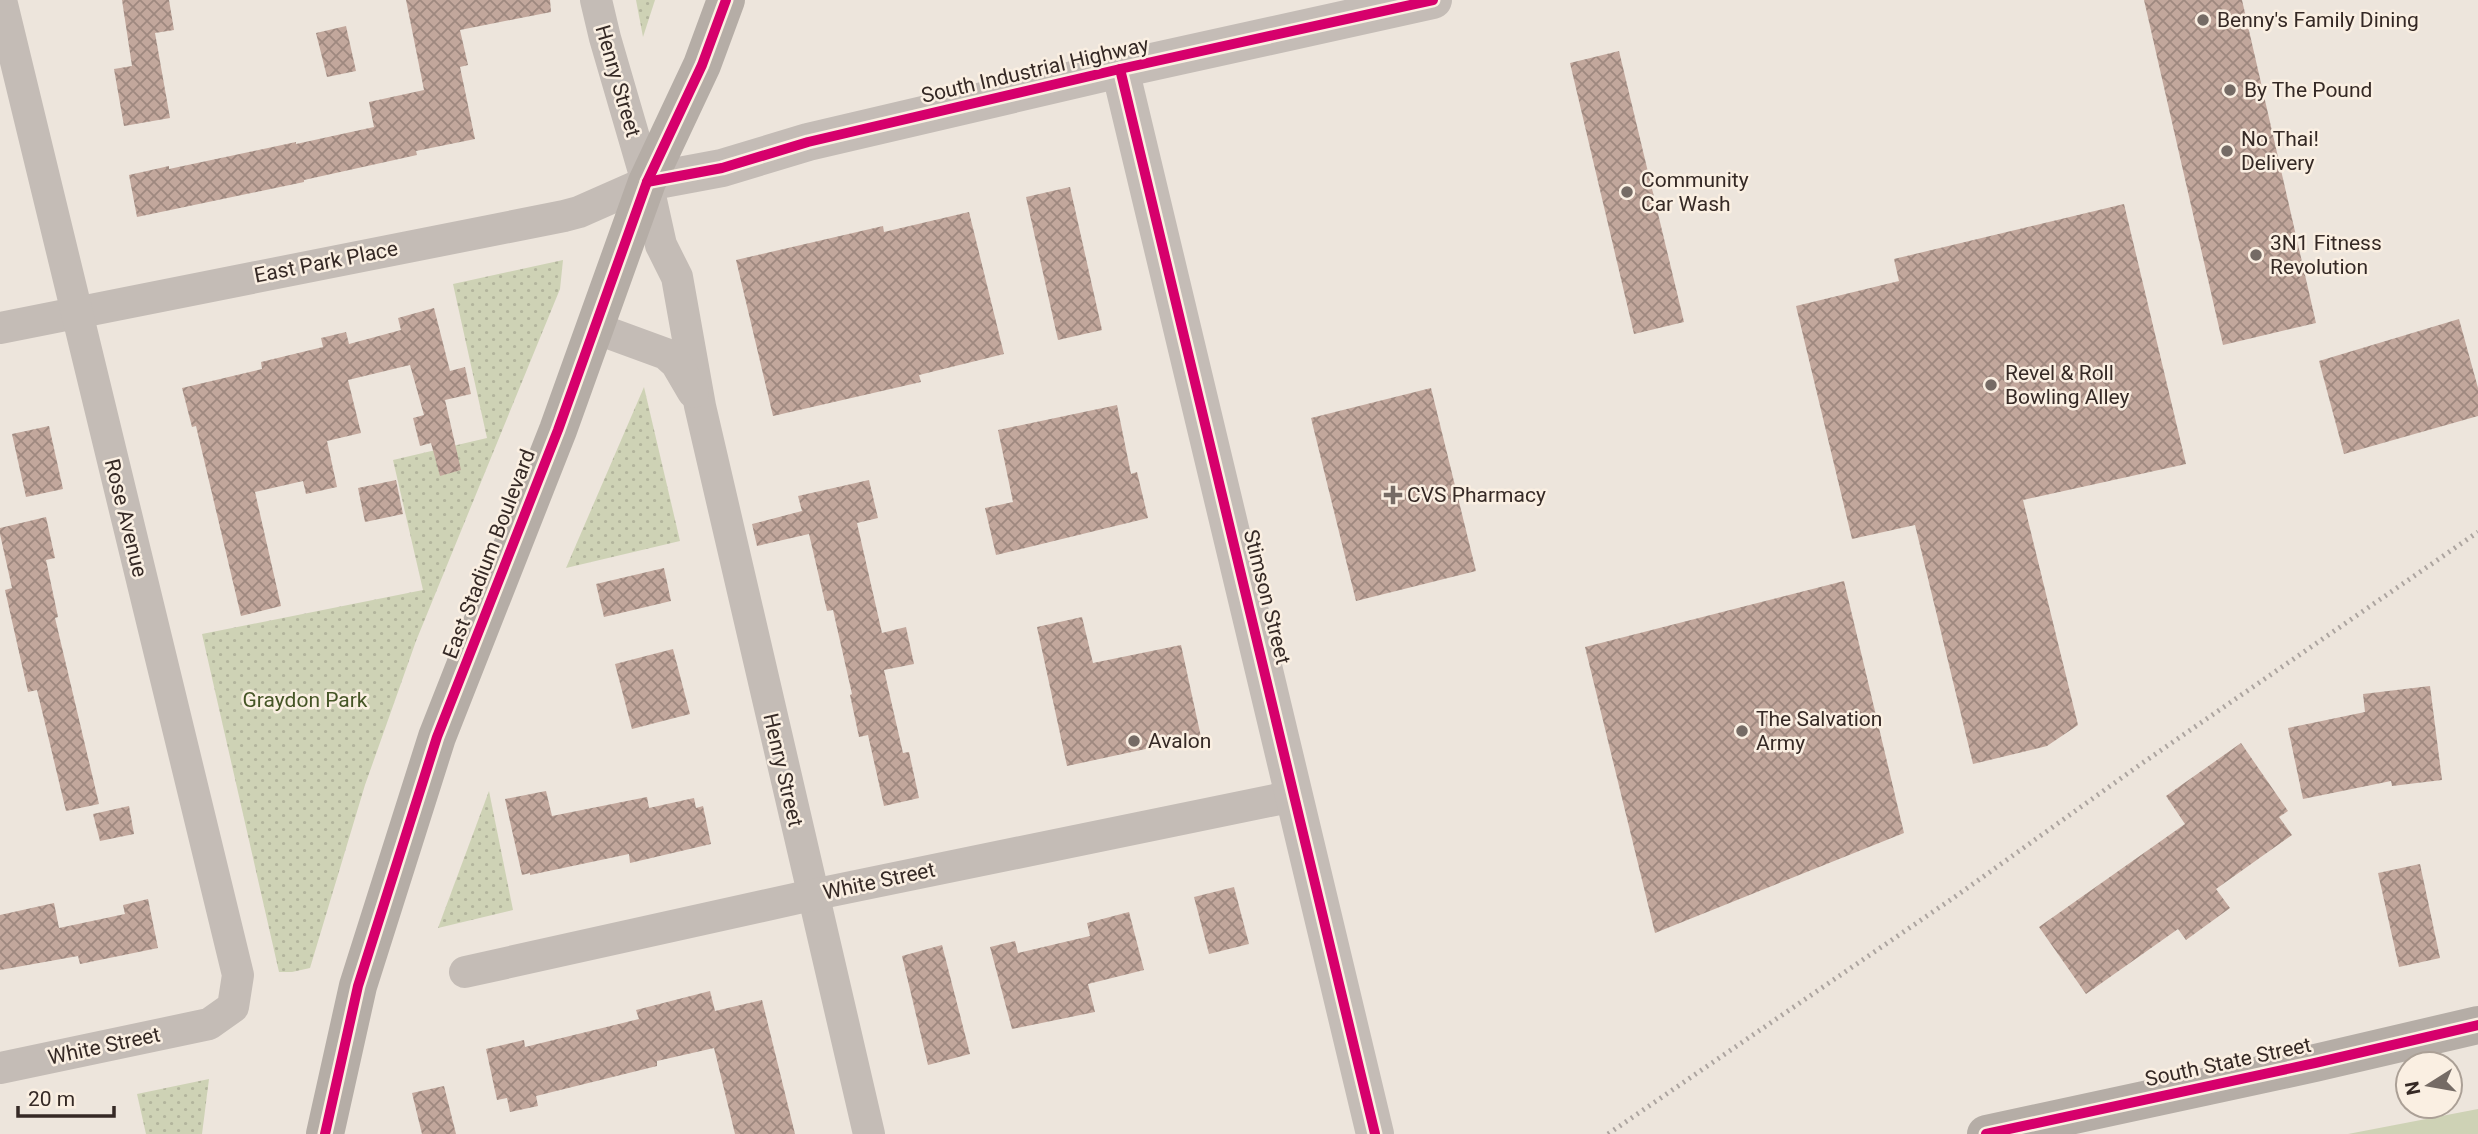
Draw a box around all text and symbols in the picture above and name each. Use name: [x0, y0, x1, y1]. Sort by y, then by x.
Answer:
place label: Benny's Family Dining: [2217, 8, 2419, 32]
marker: Benny's Family Dining: [2195, 12, 2211, 28]
street label: Henry Street: [591, 22, 645, 140]
street label: South Industrial Highway: [919, 32, 1151, 108]
place label: By The Pound: [2244, 78, 2372, 102]
marker: By The Pound: [2222, 82, 2238, 98]
place label: No Thai! Delivery: [2241, 127, 2319, 175]
marker: No Thai! Delivery: [2219, 143, 2235, 159]
place label: Community Car Wash: [1641, 168, 1749, 216]
marker: Community Car Wash: [1619, 184, 1635, 200]
place label: 3N1 Fitness Revolution: [2270, 231, 2382, 279]
street label: East Park Place: [252, 236, 400, 288]
marker: 3N1 Fitness Revolution: [2248, 247, 2264, 263]
place label: Revel & Roll Bowling Alley: [2005, 361, 2130, 409]
marker: Revel & Roll Bowling Alley: [1983, 377, 1999, 393]
street label: East Stadium Boulevard: [438, 446, 540, 662]
street label: Rose Avenue: [100, 457, 152, 579]
place label: CVS Pharmacy: [1407, 483, 1546, 507]
marker: CVS Pharmacy: [1385, 487, 1401, 503]
street label: Stimson Street: [1239, 527, 1295, 667]
park label: Graydon Park: [242, 688, 368, 712]
place label: The Salvation Army: [1756, 707, 1882, 755]
street label: Henry Street: [758, 711, 808, 829]
marker: The Salvation Army: [1734, 723, 1750, 739]
place label: Avalon: [1148, 729, 1211, 753]
marker: Avalon: [1126, 733, 1142, 749]
street label: White Street: [821, 857, 937, 905]
street label: White Street: [46, 1022, 162, 1070]
street label: South State Street: [2143, 1033, 2313, 1091]
north arrow: [2394, 1050, 2464, 1120]
scale bar: [18, 1074, 114, 1118]
text: N: [2400, 1079, 2425, 1097]
text: 20 m: [28, 1087, 75, 1111]

